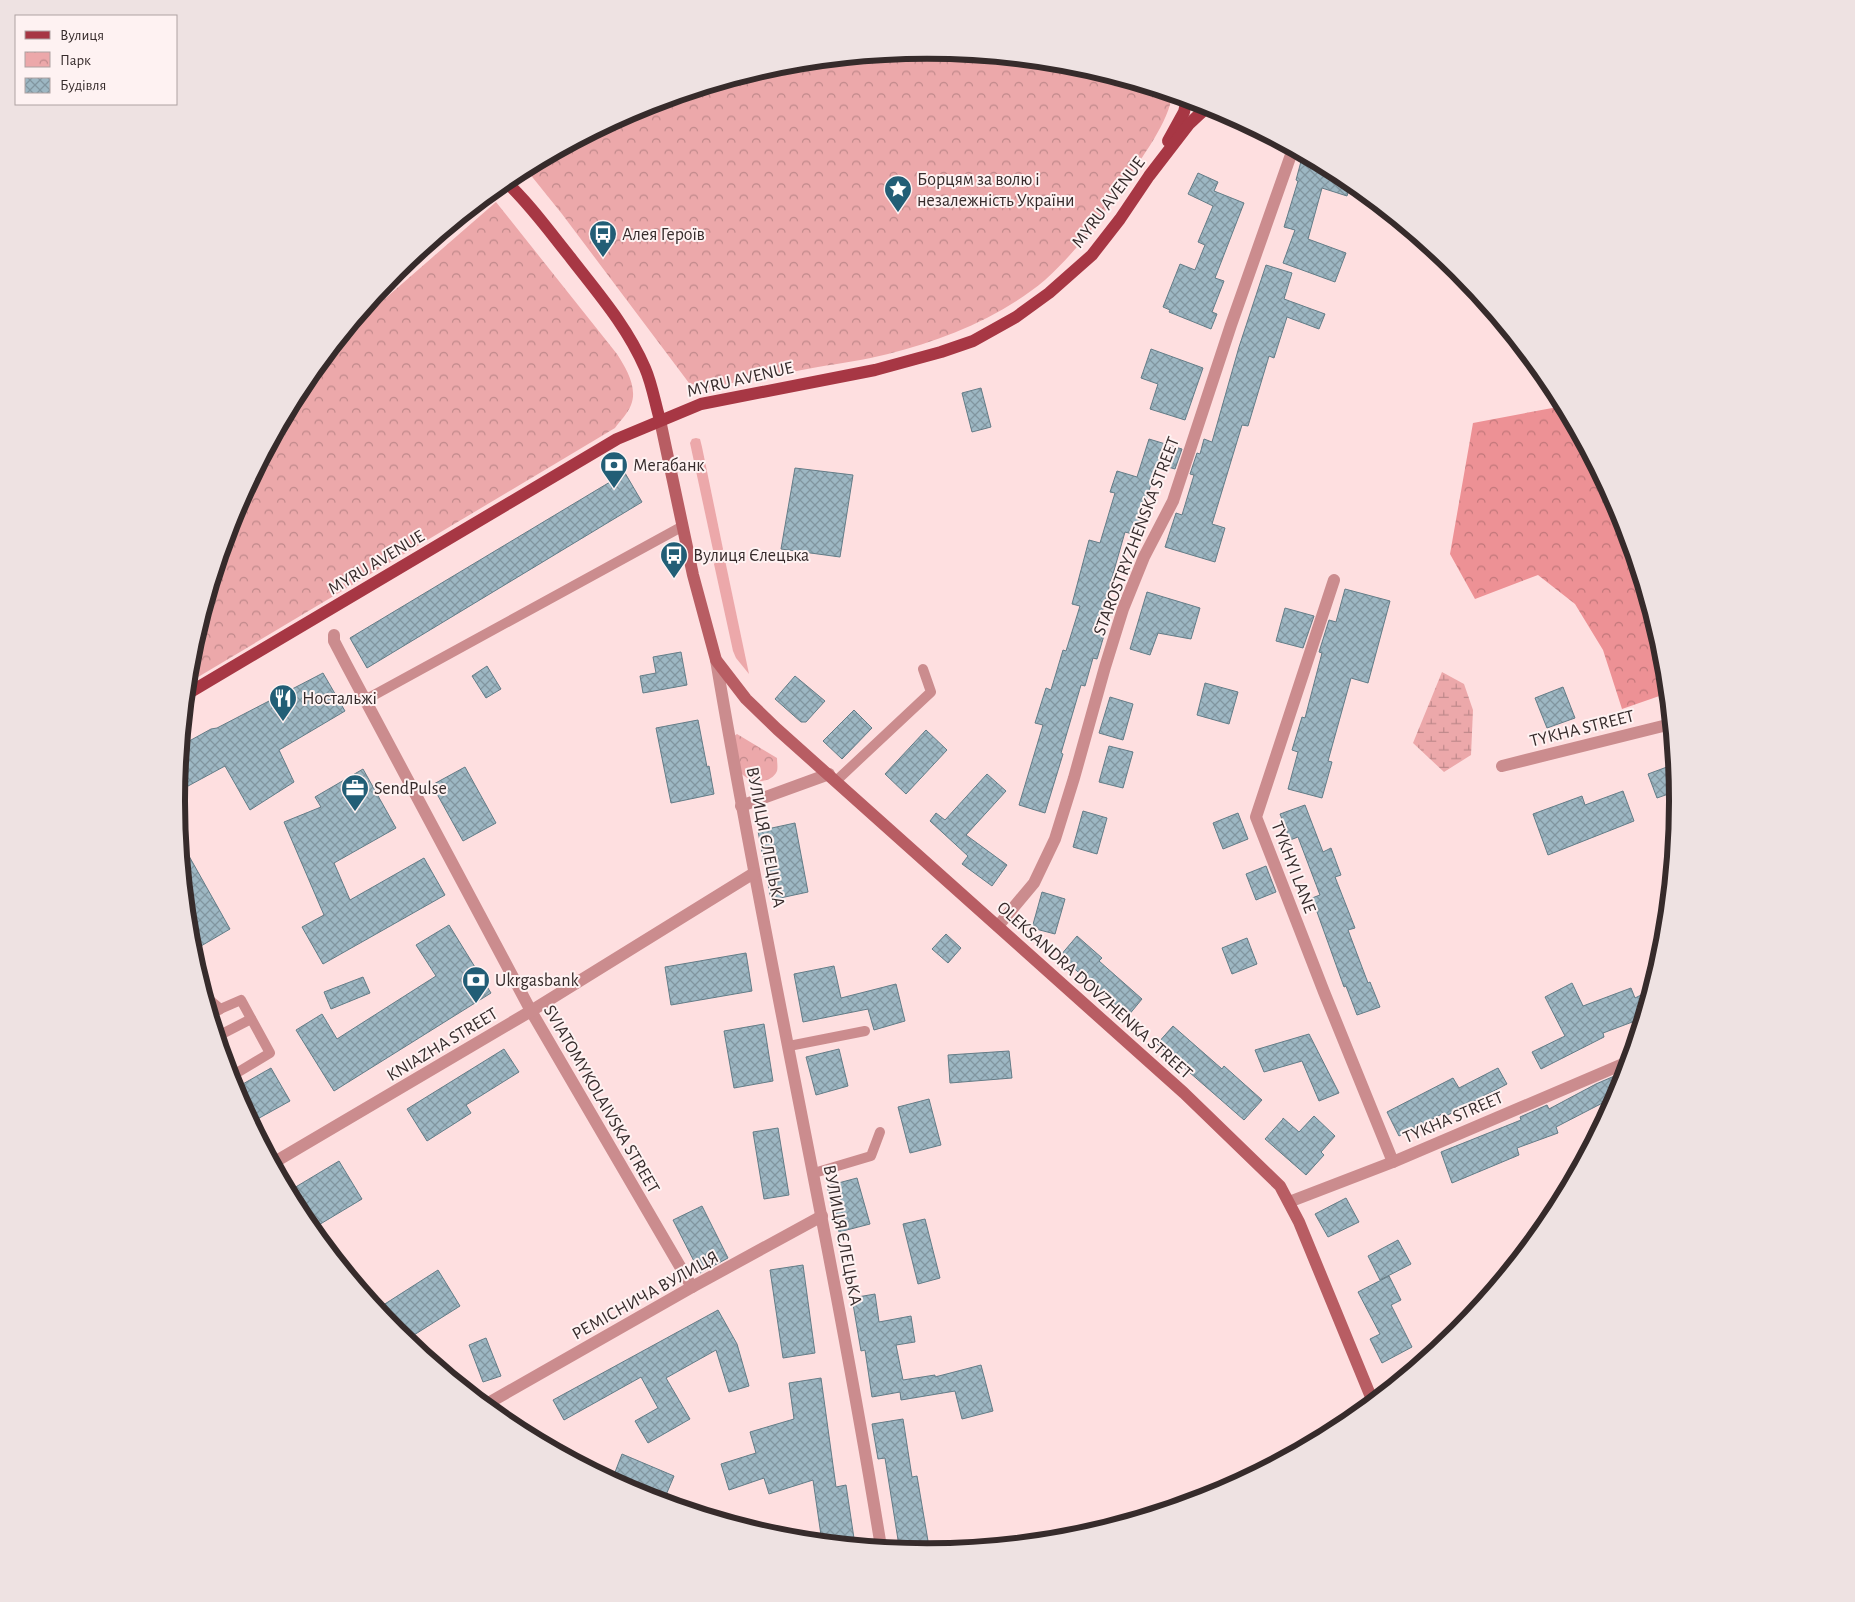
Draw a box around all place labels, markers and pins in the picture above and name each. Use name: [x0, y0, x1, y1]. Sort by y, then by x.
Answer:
place label: Борцям за волю і незалежність України: [917, 171, 1075, 210]
place icon: Борцям за волю і незалежність України: [883, 174, 913, 213]
bus stop icon: Алея Героїв: [588, 219, 618, 258]
place label: Алея Героїв: [622, 226, 705, 244]
bank icon: Мегабанк: [599, 450, 629, 489]
place label: Мегабанк: [633, 456, 705, 475]
bus stop icon: Вулиця Єлецька: [659, 540, 689, 579]
place label: Вулиця Єлецька: [693, 547, 809, 565]
restaurant icon: Ностальжі: [268, 683, 298, 722]
place label: Ностальжі: [302, 690, 377, 708]
office icon: SendPulse: [340, 773, 370, 812]
place label: SendPulse: [374, 780, 447, 798]
bank icon: Ukrgasbank: [461, 965, 491, 1004]
place label: Ukrgasbank: [495, 972, 579, 990]

